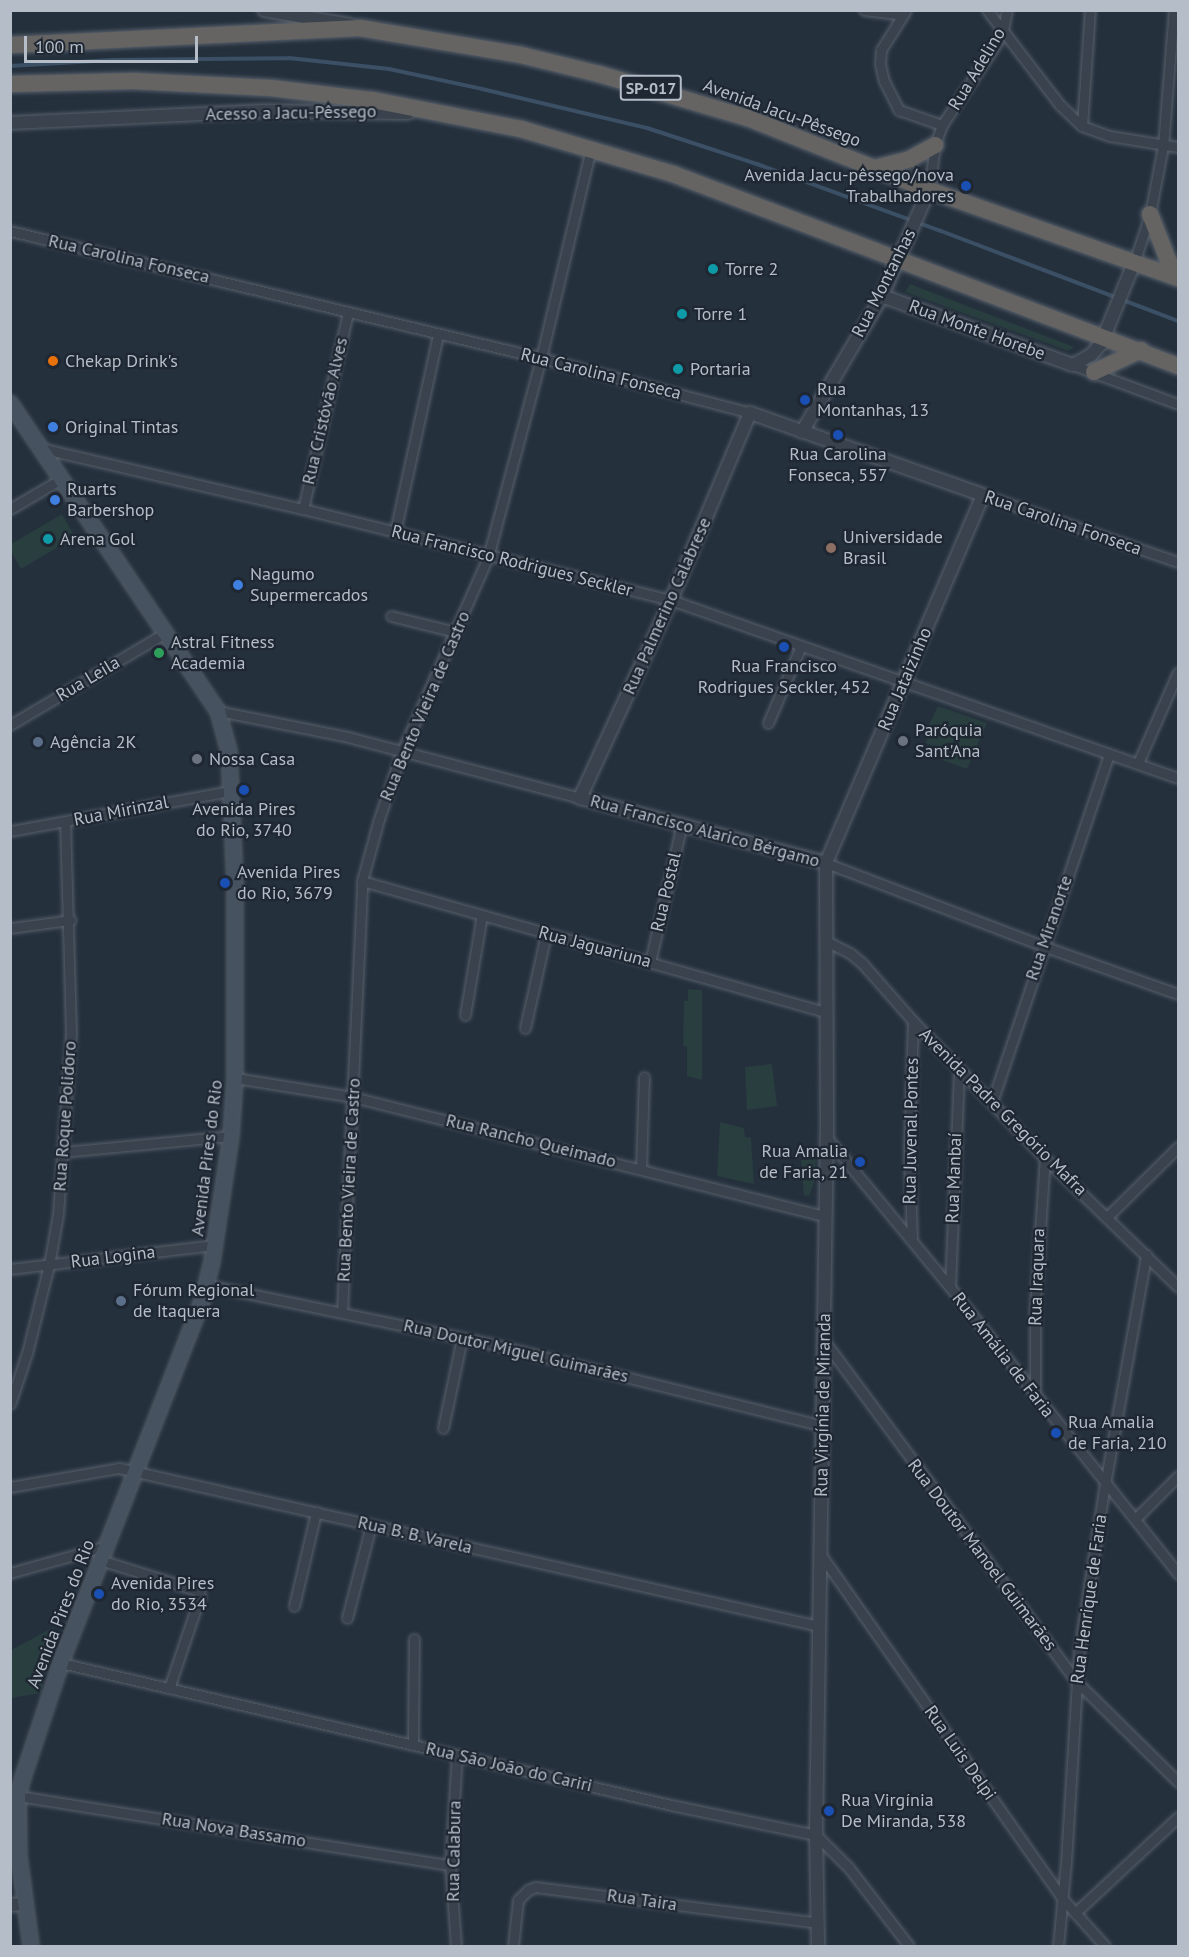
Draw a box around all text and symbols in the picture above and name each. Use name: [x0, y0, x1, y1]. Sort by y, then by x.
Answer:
scale bar: [27, 24, 201, 62]
street label: Rua Adelino: [944, 24, 1010, 114]
text: 100 m: [35, 35, 84, 58]
street label: Avenida Jacu-Pêssego: [700, 74, 864, 152]
road number: SP-017: [620, 75, 682, 101]
street label: Acesso a Jacu-Pêssego: [205, 101, 377, 125]
place label: Avenida Jacu-pêssego/nova Trabalhadores: [744, 165, 954, 207]
marker: Avenida Jacu-pêssego/nova Trabalhadores: [959, 179, 973, 193]
street label: Rua Montanhas: [847, 225, 921, 341]
street label: Rua Carolina Fonseca: [46, 230, 212, 288]
place label: Torre 2: [725, 258, 778, 280]
marker: Torre 2: [706, 262, 720, 276]
street label: Rua Monte Horebe: [906, 295, 1048, 365]
place label: Torre 1: [694, 303, 747, 325]
marker: Torre 1: [675, 307, 689, 321]
street label: Rua Cristóvão Alves: [298, 335, 352, 487]
street label: Rua Carolina Fonseca: [519, 344, 683, 404]
place label: Chekap Drink's: [65, 350, 178, 372]
marker: Chekap Drink's: [46, 354, 60, 368]
place label: Portaria: [690, 358, 751, 380]
marker: Portaria: [671, 362, 685, 376]
place label: Rua Montanhas, 13: [817, 379, 930, 422]
marker: Rua Montanhas, 13: [798, 393, 812, 407]
place label: Original Tintas: [65, 416, 179, 438]
marker: Original Tintas: [46, 420, 60, 434]
marker: Rua Carolina Fonseca, 557: [831, 428, 845, 442]
place label: Rua Carolina Fonseca, 557: [788, 444, 888, 486]
place label: Ruarts Barbershop: [67, 479, 154, 522]
street label: Rua Carolina Fonseca: [982, 486, 1144, 560]
marker: Ruarts Barbershop: [48, 493, 62, 507]
street label: Rua Palmerino Calabrese: [618, 514, 716, 698]
street label: Rua Francisco Rodrigues Seckler: [389, 521, 635, 601]
place label: Universidade Brasil: [843, 527, 943, 570]
place label: Arena Gol: [60, 528, 135, 550]
marker: Arena Gol: [41, 532, 55, 546]
marker: Universidade Brasil: [824, 541, 838, 555]
place label: Nagumo Supermercados: [250, 564, 368, 606]
marker: Nagumo Supermercados: [231, 578, 245, 592]
street label: Rua Bento Vieira de Castro: [375, 608, 475, 804]
street label: Rua Jataizinho: [874, 624, 936, 734]
place label: Astral Fitness Academia: [171, 632, 275, 674]
marker: Rua Francisco Rodrigues Seckler, 452: [777, 640, 791, 654]
marker: Astral Fitness Academia: [152, 646, 166, 660]
street label: Rua Leila: [52, 652, 124, 706]
place label: Rua Francisco Rodrigues Seckler, 452: [697, 656, 871, 698]
place label: Paróquia Sant'Ana: [915, 720, 982, 762]
place label: Agência 2K: [50, 731, 136, 753]
marker: Paróquia Sant'Ana: [896, 734, 910, 748]
marker: Agência 2K: [31, 735, 45, 749]
place label: Nossa Casa: [209, 748, 295, 770]
marker: Nossa Casa: [190, 752, 204, 766]
marker: Avenida Pires do Rio, 3740: [237, 783, 251, 797]
street label: Rua Francisco Alarico Bérgamo: [588, 790, 822, 872]
street label: Rua Mirinzal: [72, 791, 170, 831]
place label: Avenida Pires do Rio, 3740: [192, 799, 296, 842]
street label: Rua Postal: [646, 850, 686, 934]
place label: Avenida Pires do Rio, 3679: [237, 862, 340, 904]
street label: Rua Miranorte: [1021, 873, 1077, 983]
marker: Avenida Pires do Rio, 3679: [218, 876, 232, 890]
street label: Rua Jaguariuna: [536, 922, 654, 972]
street label: Avenida Padre Gregório Mafra: [915, 1024, 1091, 1200]
street label: Rua Roque Polidoro: [49, 1040, 81, 1192]
street label: Rua Juvenal Pontes: [899, 1057, 923, 1205]
street label: Rua Bento Vieira de Castro: [333, 1077, 365, 1283]
street label: Avenida Pires do Rio: [187, 1079, 227, 1237]
street label: Rua Rancho Queimado: [444, 1109, 618, 1173]
street label: Rua Manbaí: [942, 1132, 966, 1224]
place label: Rua Amalia de Faria, 21: [758, 1141, 848, 1184]
marker: Rua Amalia de Faria, 21: [853, 1155, 867, 1169]
street label: Rua Iraquara: [1025, 1228, 1049, 1326]
street label: Rua Logina: [69, 1241, 157, 1273]
place label: Fórum Regional de Itaquera: [133, 1280, 254, 1322]
street label: Rua Amália de Faria: [947, 1288, 1059, 1422]
marker: Fórum Regional de Itaquera: [114, 1294, 128, 1308]
street label: Rua Virgínia de Miranda: [811, 1313, 835, 1497]
street label: Rua Doutor Miguel Guimarães: [401, 1315, 631, 1387]
place label: Rua Amalia de Faria, 210: [1068, 1412, 1168, 1454]
marker: Rua Amalia de Faria, 210: [1049, 1426, 1063, 1440]
street label: Rua Doutor Manoel Guimarães: [903, 1455, 1061, 1655]
street label: Rua B. B. Varela: [354, 1511, 476, 1559]
street label: Rua Henrique de Faria: [1066, 1513, 1112, 1685]
street label: Avenida Pires do Rio: [23, 1537, 99, 1691]
place label: Avenida Pires do Rio, 3534: [111, 1573, 214, 1616]
marker: Avenida Pires do Rio, 3534: [92, 1587, 106, 1601]
street label: Rua Luis Delpi: [919, 1702, 1001, 1804]
street label: Rua São João do Cariri: [424, 1737, 594, 1797]
place label: Rua Virgínia De Miranda, 538: [841, 1790, 968, 1832]
street label: Rua Calabura: [442, 1800, 466, 1902]
marker: Rua Virgínia De Miranda, 538: [822, 1804, 836, 1818]
street label: Rua Nova Bassamo: [160, 1808, 308, 1852]
street label: Rua Taira: [605, 1884, 679, 1916]

